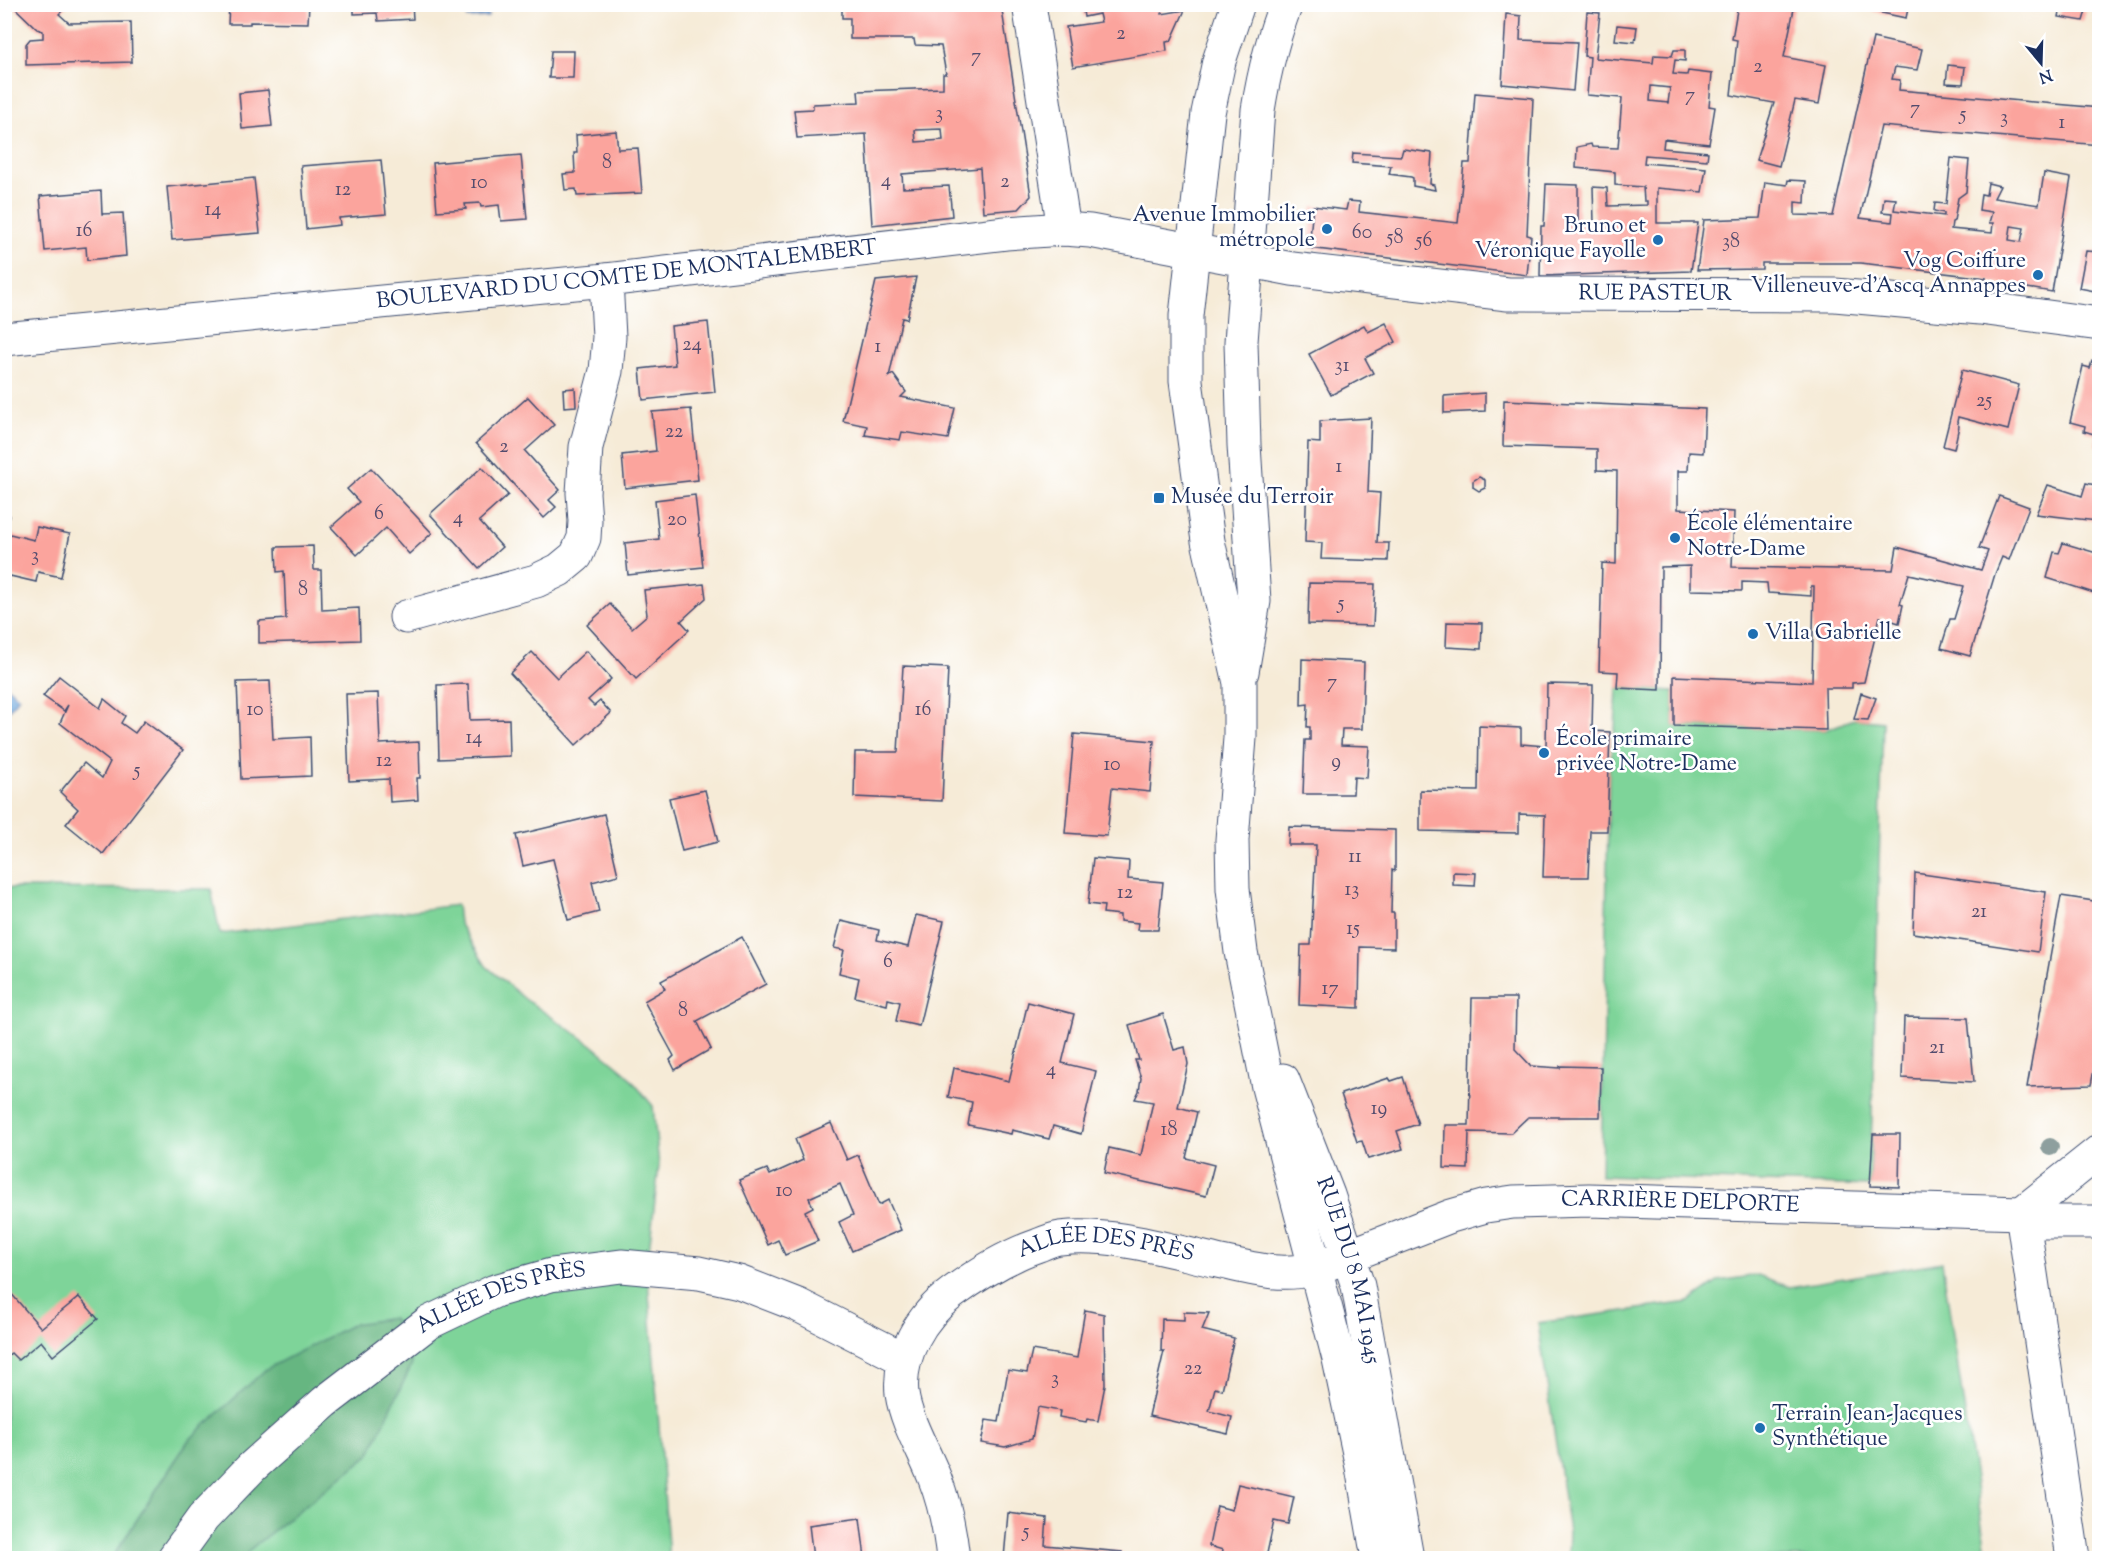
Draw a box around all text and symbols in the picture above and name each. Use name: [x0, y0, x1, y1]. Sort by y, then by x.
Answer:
house number: 2: [1116, 20, 1126, 49]
north arrow: [2011, 33, 2071, 93]
house number: 7: [971, 43, 981, 72]
house number: 2: [1753, 53, 1763, 82]
text: N: [2035, 62, 2055, 88]
house number: 7: [1685, 82, 1695, 111]
house number: 7: [1910, 95, 1920, 124]
house number: 3: [935, 100, 943, 129]
house number: 5: [1959, 101, 1967, 130]
house number: 3: [2000, 104, 2008, 133]
house number: 1: [2059, 109, 2066, 138]
house number: 8: [602, 149, 612, 178]
house number: 4: [881, 167, 891, 196]
house number: 2: [1000, 168, 1010, 197]
house number: 10: [470, 169, 488, 198]
house number: 12: [335, 176, 351, 205]
house number: 14: [205, 196, 221, 225]
place label: Avenue Immobilier métropole: [1133, 200, 1315, 257]
place label: Bruno et Véronique Fayolle: [1475, 211, 1646, 268]
house number: 16: [76, 217, 92, 246]
house number: 60: [1352, 219, 1372, 248]
marker: Avenue Immobilier métropole: [1320, 222, 1334, 236]
house number: 58: [1386, 224, 1403, 253]
house number: 56: [1415, 227, 1432, 256]
house number: 38: [1722, 228, 1740, 257]
street label: BOULEVARD DU COMTE DE MONTALEMBERT: [375, 232, 879, 318]
marker: Bruno et Véronique Fayolle: [1651, 233, 1665, 247]
place label: Vog Coiffure Villeneuve-d'Ascq Annappes: [1751, 246, 2026, 303]
marker: Vog Coiffure Villeneuve-d'Ascq Annappes: [2031, 268, 2045, 282]
street label: RUE PASTEUR: [1578, 278, 1732, 311]
house number: 24: [682, 331, 702, 360]
house number: 1: [875, 333, 882, 362]
house number: 31: [1335, 352, 1350, 381]
house number: 25: [1976, 387, 1992, 416]
house number: 22: [665, 418, 683, 447]
house number: 2: [499, 433, 509, 462]
house number: 1: [1336, 453, 1343, 482]
place label: Musée du Terroir: [1171, 482, 1334, 514]
marker: Musée du Terroir: [1152, 491, 1166, 505]
house number: 6: [374, 500, 384, 529]
house number: 4: [453, 504, 463, 533]
house number: 20: [667, 506, 687, 535]
place label: École élémentaire Notre-Dame: [1687, 508, 1853, 566]
marker: École élémentaire Notre-Dame: [1668, 531, 1682, 545]
house number: 3: [31, 542, 39, 571]
house number: 8: [298, 576, 308, 605]
house number: 5: [1337, 590, 1345, 619]
place label: Villa Gabrielle: [1765, 618, 1902, 650]
marker: Villa Gabrielle: [1746, 627, 1760, 641]
house number: 7: [1327, 669, 1337, 698]
house number: 10: [246, 696, 264, 725]
house number: 16: [915, 696, 931, 725]
place label: École primaire privée Notre-Dame: [1556, 723, 1737, 781]
house number: 14: [466, 724, 482, 753]
marker: École primaire privée Notre-Dame: [1537, 746, 1551, 760]
house number: 12: [376, 747, 392, 776]
house number: 9: [1331, 748, 1341, 777]
house number: 10: [1103, 751, 1121, 780]
house number: 5: [133, 757, 141, 786]
house number: 11: [1348, 843, 1362, 872]
house number: 13: [1345, 876, 1359, 905]
house number: 12: [1117, 879, 1133, 908]
house number: 21: [1971, 898, 1987, 927]
house number: 15: [1346, 915, 1360, 944]
house number: 6: [883, 948, 893, 977]
house number: 17: [1322, 975, 1338, 1004]
house number: 8: [678, 997, 688, 1026]
house number: 21: [1929, 1034, 1945, 1063]
house number: 4: [1046, 1056, 1056, 1085]
house number: 19: [1371, 1095, 1387, 1124]
house number: 18: [1161, 1116, 1177, 1145]
street label: RUE DU 8 MAI 1945: [1307, 1173, 1388, 1367]
house number: 10: [775, 1177, 793, 1206]
street label: CARRIÈRE DELPORTE: [1561, 1184, 1800, 1222]
street label: ALLÉE DES PRÈS: [1013, 1220, 1197, 1271]
street label: ALLÉE DES PRÈS: [409, 1255, 588, 1342]
house number: 22: [1184, 1355, 1202, 1384]
house number: 3: [1051, 1365, 1059, 1394]
place label: Terrain Jean-Jacques Synthétique: [1772, 1399, 1963, 1456]
marker: Terrain Jean-Jacques Synthétique: [1753, 1421, 1767, 1435]
house number: 5: [1022, 1518, 1030, 1547]

